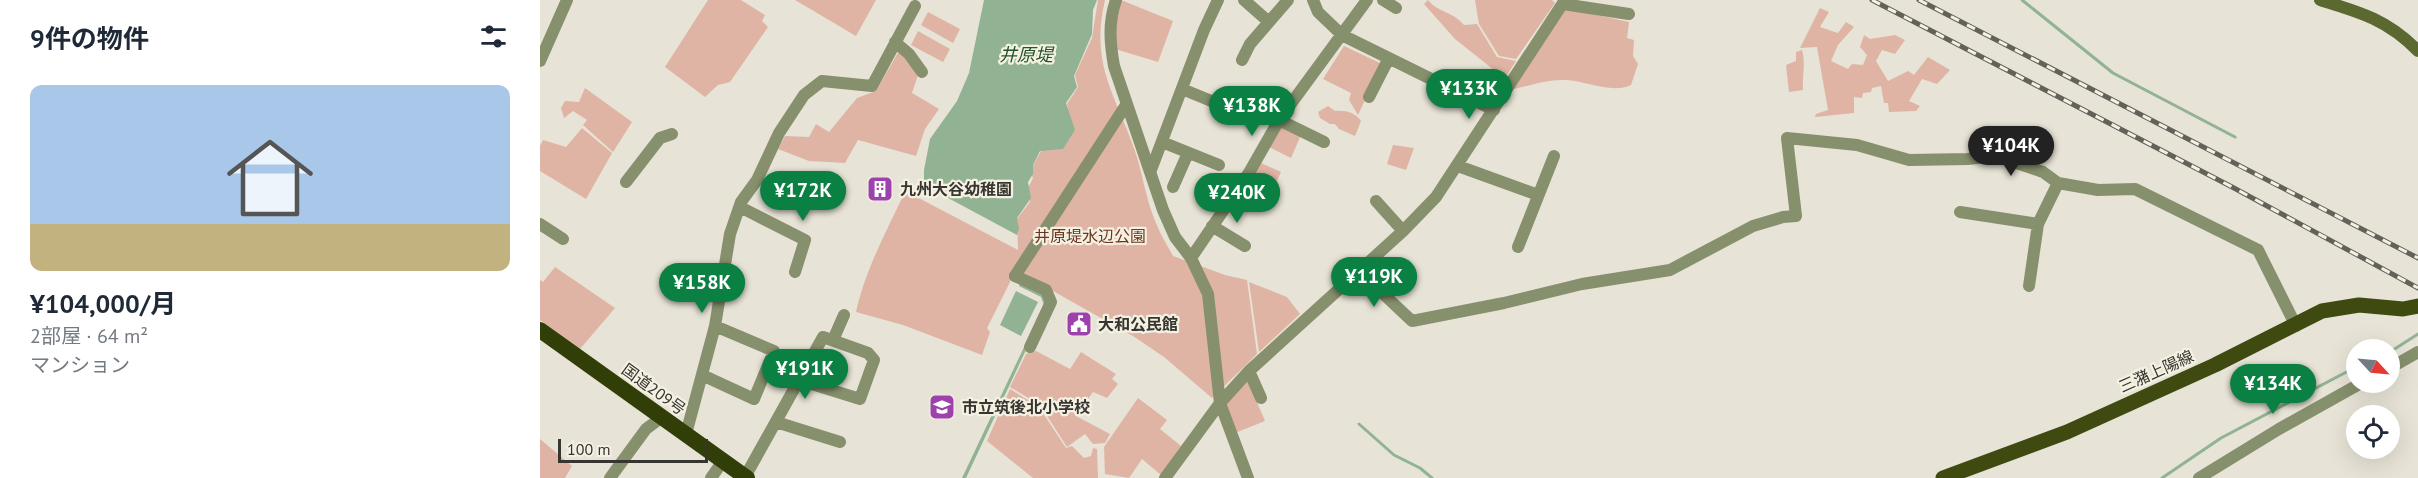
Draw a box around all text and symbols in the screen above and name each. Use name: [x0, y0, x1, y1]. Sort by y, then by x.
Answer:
icon: filters: [477, 20, 510, 53]
text: 9件の物件: [30, 22, 149, 55]
water label: 井原堤: [999, 43, 1055, 66]
pin: ¥133K: [1427, 69, 1511, 120]
text: ¥133K: [1440, 75, 1498, 101]
pin: ¥138K: [1210, 86, 1294, 137]
text: ¥138K: [1223, 92, 1281, 118]
icon: home: [216, 124, 324, 232]
pin: ¥104K: [1969, 126, 2053, 177]
text: ¥104K: [1982, 132, 2040, 158]
pin: ¥172K: [761, 171, 845, 222]
pin: ¥240K: [1195, 173, 1279, 224]
building icon: 九州大谷幼稚園: [865, 174, 895, 204]
text: ¥172K: [774, 177, 832, 203]
place label: 九州大谷幼稚園: [900, 179, 1012, 199]
text: ¥240K: [1208, 179, 1266, 205]
park label: 井原堤水辺公園: [1034, 226, 1146, 246]
pin: ¥119K: [1332, 257, 1416, 308]
pin: ¥158K: [660, 263, 744, 314]
text: ¥119K: [1345, 263, 1403, 289]
text: ¥158K: [673, 269, 731, 295]
text: ¥104,000/月: [30, 287, 176, 320]
public building icon: 大和公民館: [1064, 309, 1094, 339]
place label: 大和公民館: [1098, 314, 1178, 334]
text: 2部屋 · 64 m²: [30, 323, 148, 349]
north arrow: [2346, 339, 2400, 393]
map controls: [2346, 339, 2400, 459]
street label: 三潴上陽線: [2115, 346, 2197, 396]
pin: ¥191K: [763, 349, 847, 400]
text: マンション: [30, 352, 130, 378]
text: ¥191K: [776, 355, 834, 381]
street label: 国道209号: [618, 359, 690, 419]
pin: ¥134K: [2231, 364, 2315, 415]
text: ¥134K: [2244, 370, 2302, 396]
school or university icon: 市立筑後北小学校: [927, 392, 957, 422]
place label: 市立筑後北小学校: [962, 397, 1090, 417]
button: locate: [2346, 405, 2400, 459]
scale bar: [558, 436, 708, 464]
text: 100 m: [567, 439, 610, 459]

